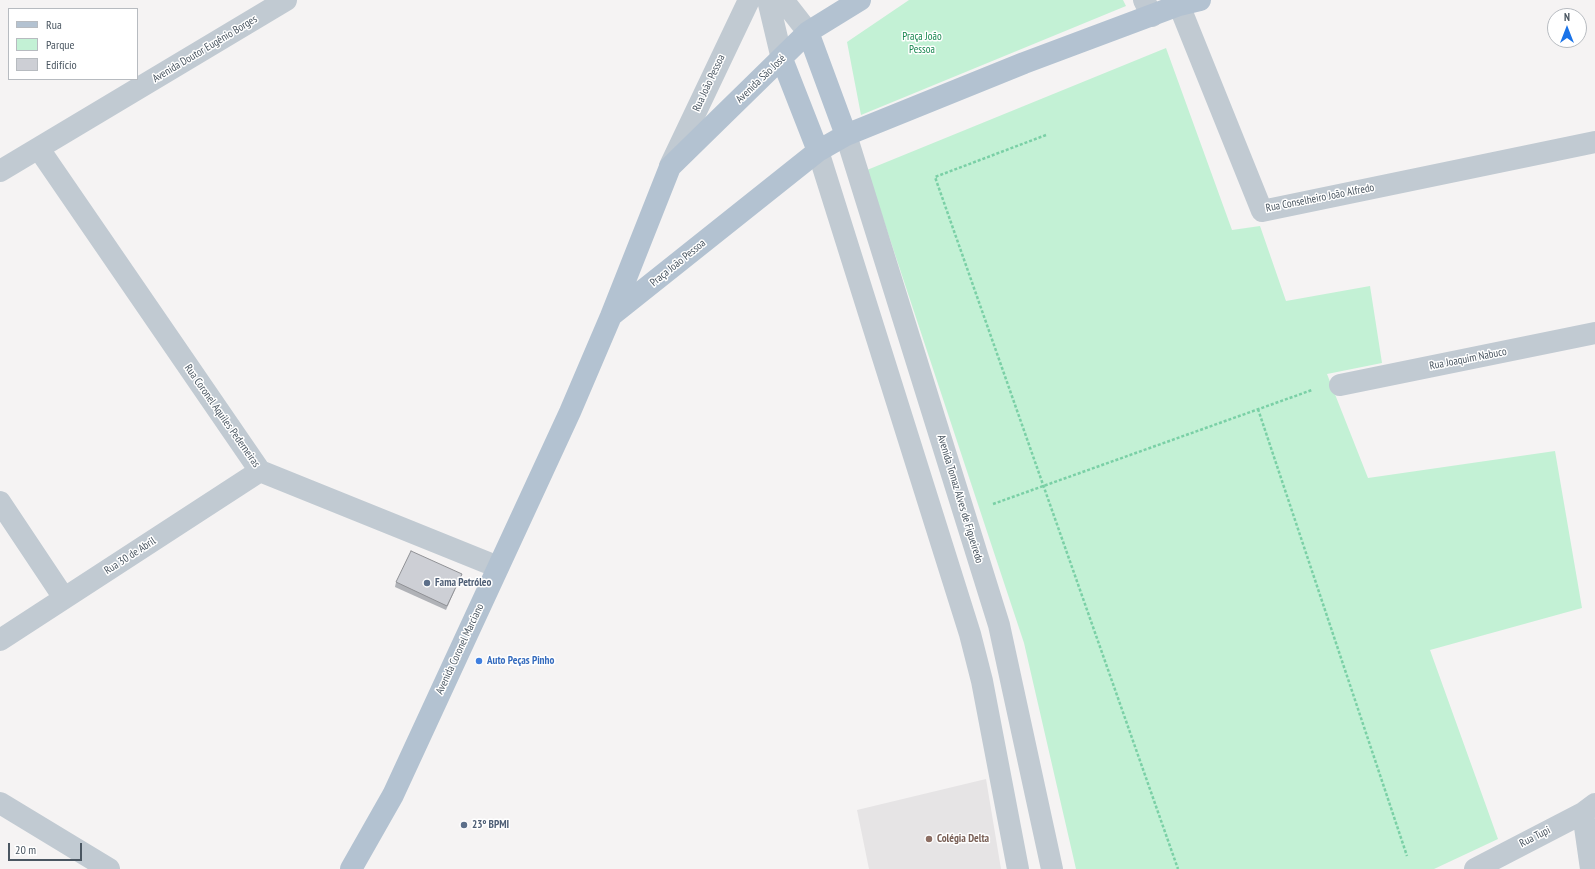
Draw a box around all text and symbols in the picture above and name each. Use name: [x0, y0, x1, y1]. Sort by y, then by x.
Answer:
legend: [8, 8, 138, 80]
north arrow: [1547, 8, 1587, 48]
text: N: [1564, 10, 1570, 24]
street label: Avenida Doutor Eugênio Borges: [150, 13, 260, 85]
text: Rua: [46, 17, 62, 32]
park label: Praça João Pessoa: [902, 30, 942, 56]
text: Parque: [46, 37, 75, 52]
street label: Rua João Pessoa: [690, 52, 728, 114]
street label: Avenida São José: [733, 52, 789, 106]
text: Edifício: [46, 57, 77, 72]
street label: Rua Conselheiro João Alfredo: [1265, 181, 1375, 215]
street label: Praça João Pessoa: [648, 237, 708, 289]
street label: Rua Joaquim Nabuco: [1428, 345, 1508, 373]
street label: Rua Coronel Aquiles Pederneiras: [181, 362, 263, 470]
street label: Avenida Tomaz Alves de Figueiredo: [934, 433, 986, 565]
street label: Rua 30 de Abril: [102, 535, 158, 577]
place label: Fama Petróleo: [435, 576, 491, 590]
marker: Fama Petróleo: [422, 578, 432, 588]
street label: Avenida Coronel Marciano: [433, 602, 487, 696]
place label: Auto Peças Pinho: [487, 654, 554, 668]
marker: Auto Peças Pinho: [474, 656, 484, 666]
place label: 23º BPMI: [472, 818, 509, 832]
marker: 23º BPMI: [459, 820, 469, 830]
street label: Rua Tupi: [1517, 824, 1553, 850]
place label: Colégia Delta: [937, 832, 989, 846]
marker: Colégia Delta: [924, 834, 934, 844]
scale bar: [10, 835, 84, 861]
text: 20 m: [15, 842, 36, 857]

